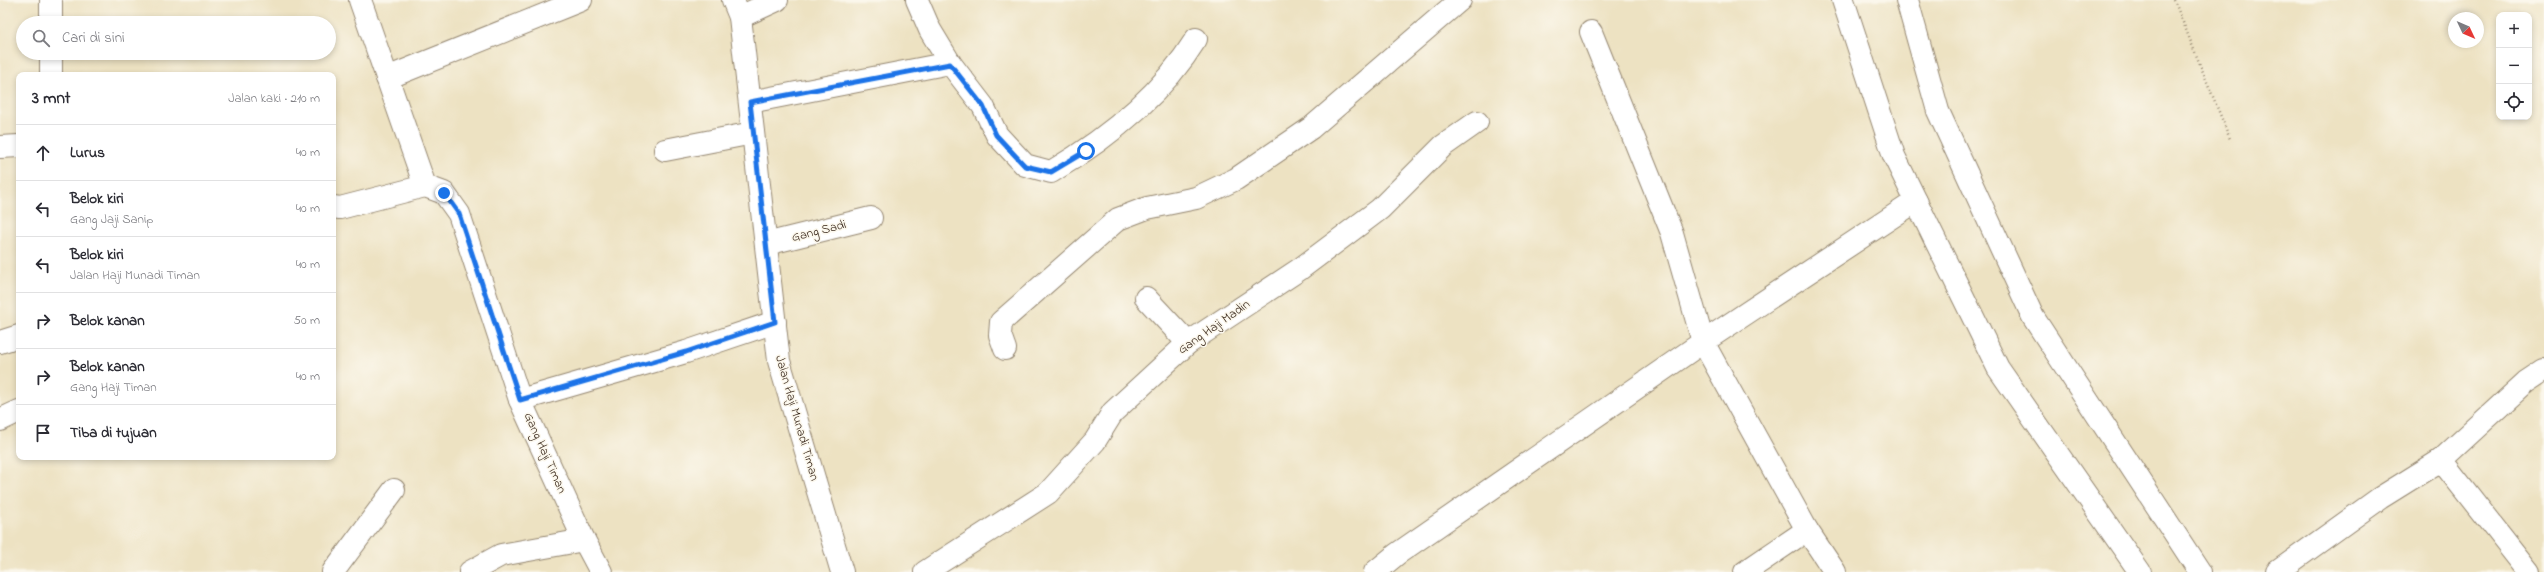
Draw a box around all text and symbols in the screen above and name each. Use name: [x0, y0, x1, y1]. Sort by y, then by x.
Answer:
north arrow: [2448, 12, 2484, 48]
map controls: [2496, 12, 2532, 120]
button: +: [2496, 12, 2532, 48]
search box: [16, 16, 336, 60]
icon: search: [30, 27, 52, 49]
text: Cari di sini: [62, 27, 125, 49]
button: −: [2496, 48, 2532, 84]
button: locate: [2496, 84, 2532, 120]
text: 3 mnt: [32, 86, 71, 111]
text: Jalan kaki · 210 m: [228, 89, 320, 108]
icon: ahead: [32, 142, 54, 164]
text: Lurus: [70, 142, 105, 164]
route start: [1077, 142, 1095, 160]
text: 40 m: [296, 143, 320, 162]
route end: [435, 184, 453, 202]
text: Belok kiri: [70, 188, 124, 210]
icon: left: [32, 198, 54, 220]
text: 40 m: [296, 199, 320, 218]
text: Gang Jaji Sanip: [70, 210, 153, 229]
street label: Gang Sadi: [790, 215, 849, 248]
text: Belok kiri: [70, 244, 124, 266]
icon: left: [32, 254, 54, 276]
text: 40 m: [296, 255, 320, 274]
text: Jalan Haji Munadi Timan: [70, 266, 200, 285]
street label: Gang Haji Madin: [1174, 295, 1255, 360]
icon: right: [32, 310, 54, 332]
text: Belok kanan: [70, 310, 145, 332]
text: 50 m: [294, 311, 320, 330]
street label: Jalan Haji Munadi Timan: [770, 353, 824, 483]
text: Belok kanan: [70, 356, 145, 378]
icon: right: [32, 366, 54, 388]
text: 40 m: [296, 367, 320, 386]
text: Gang Haji Timan: [70, 378, 157, 397]
street label: Gang Haji Timan: [518, 410, 571, 497]
icon: arrive: [32, 422, 54, 444]
text: Tiba di tujuan: [70, 422, 157, 444]

